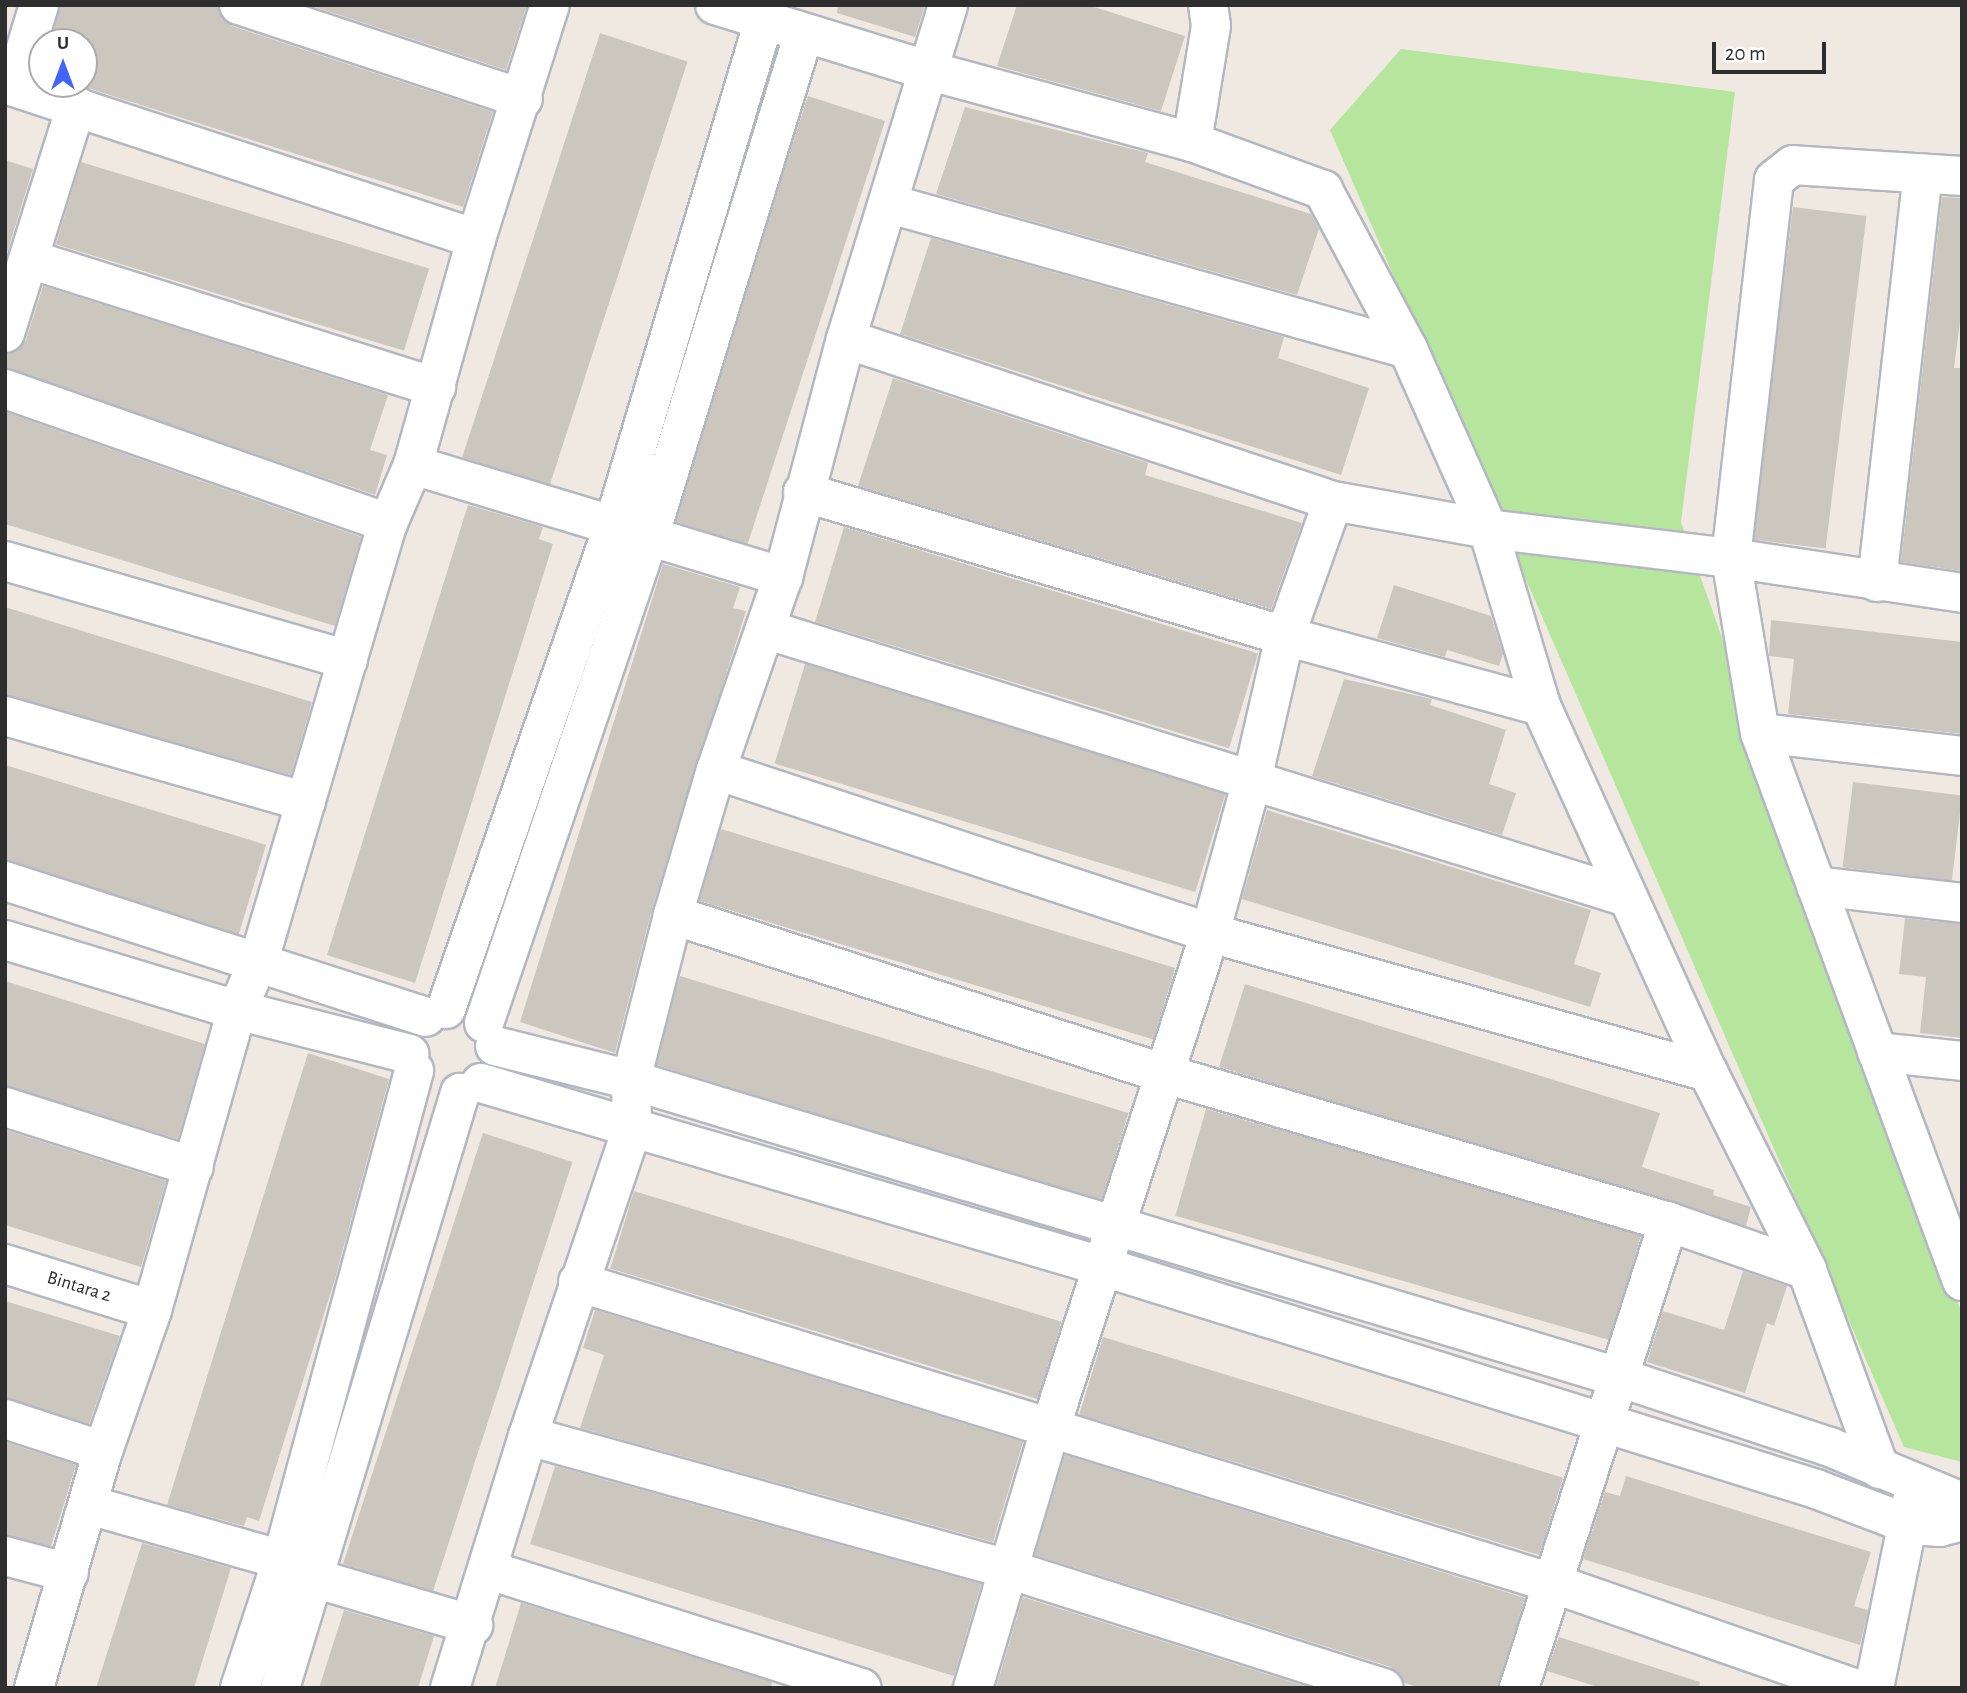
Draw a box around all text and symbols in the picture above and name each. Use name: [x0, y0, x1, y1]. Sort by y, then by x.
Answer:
north arrow: [28, 28, 98, 98]
scale bar: [1715, 28, 1829, 72]
text: U: [57, 34, 69, 53]
text: 20 m: [1725, 43, 1766, 64]
street label: Bintara 2: [44, 1266, 114, 1308]

